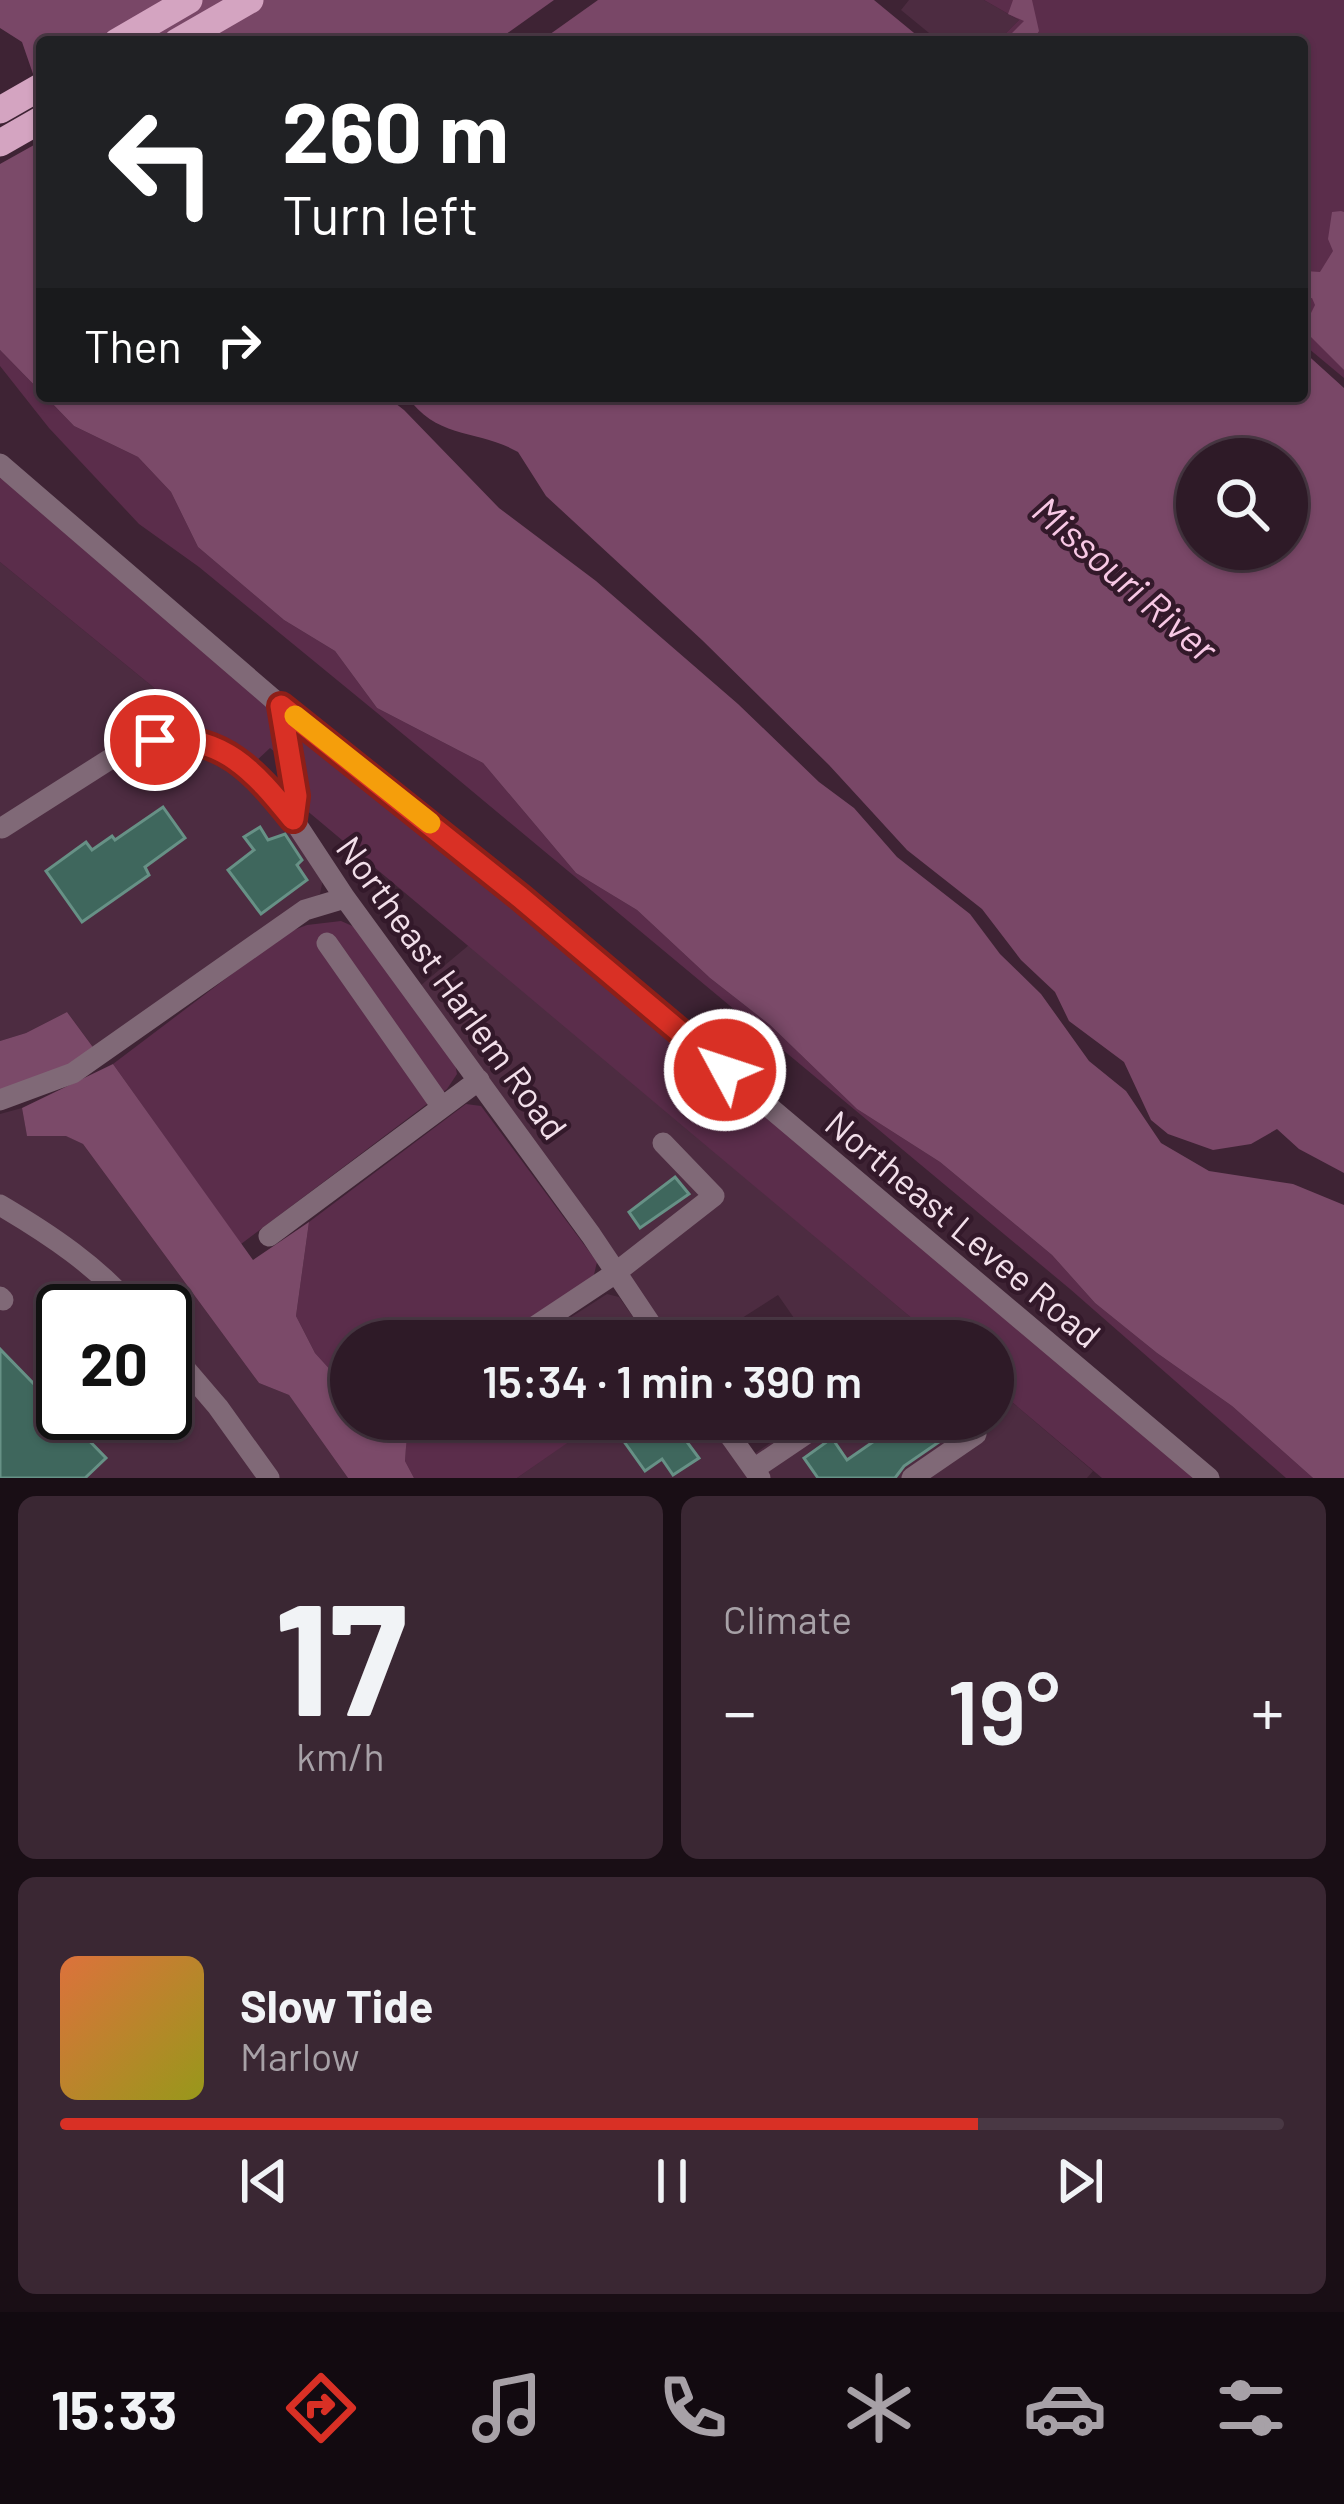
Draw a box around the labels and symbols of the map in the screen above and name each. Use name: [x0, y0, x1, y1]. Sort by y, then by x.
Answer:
water label: Missouri River: [1024, 485, 1229, 672]
pin: [104, 689, 206, 791]
street label: Northeast Harlem Road: [329, 827, 577, 1147]
position arrow: [662, 1007, 788, 1133]
street label: Northeast Levee Road: [818, 1100, 1110, 1356]
speed limit sign: 20: [36, 1284, 192, 1440]

